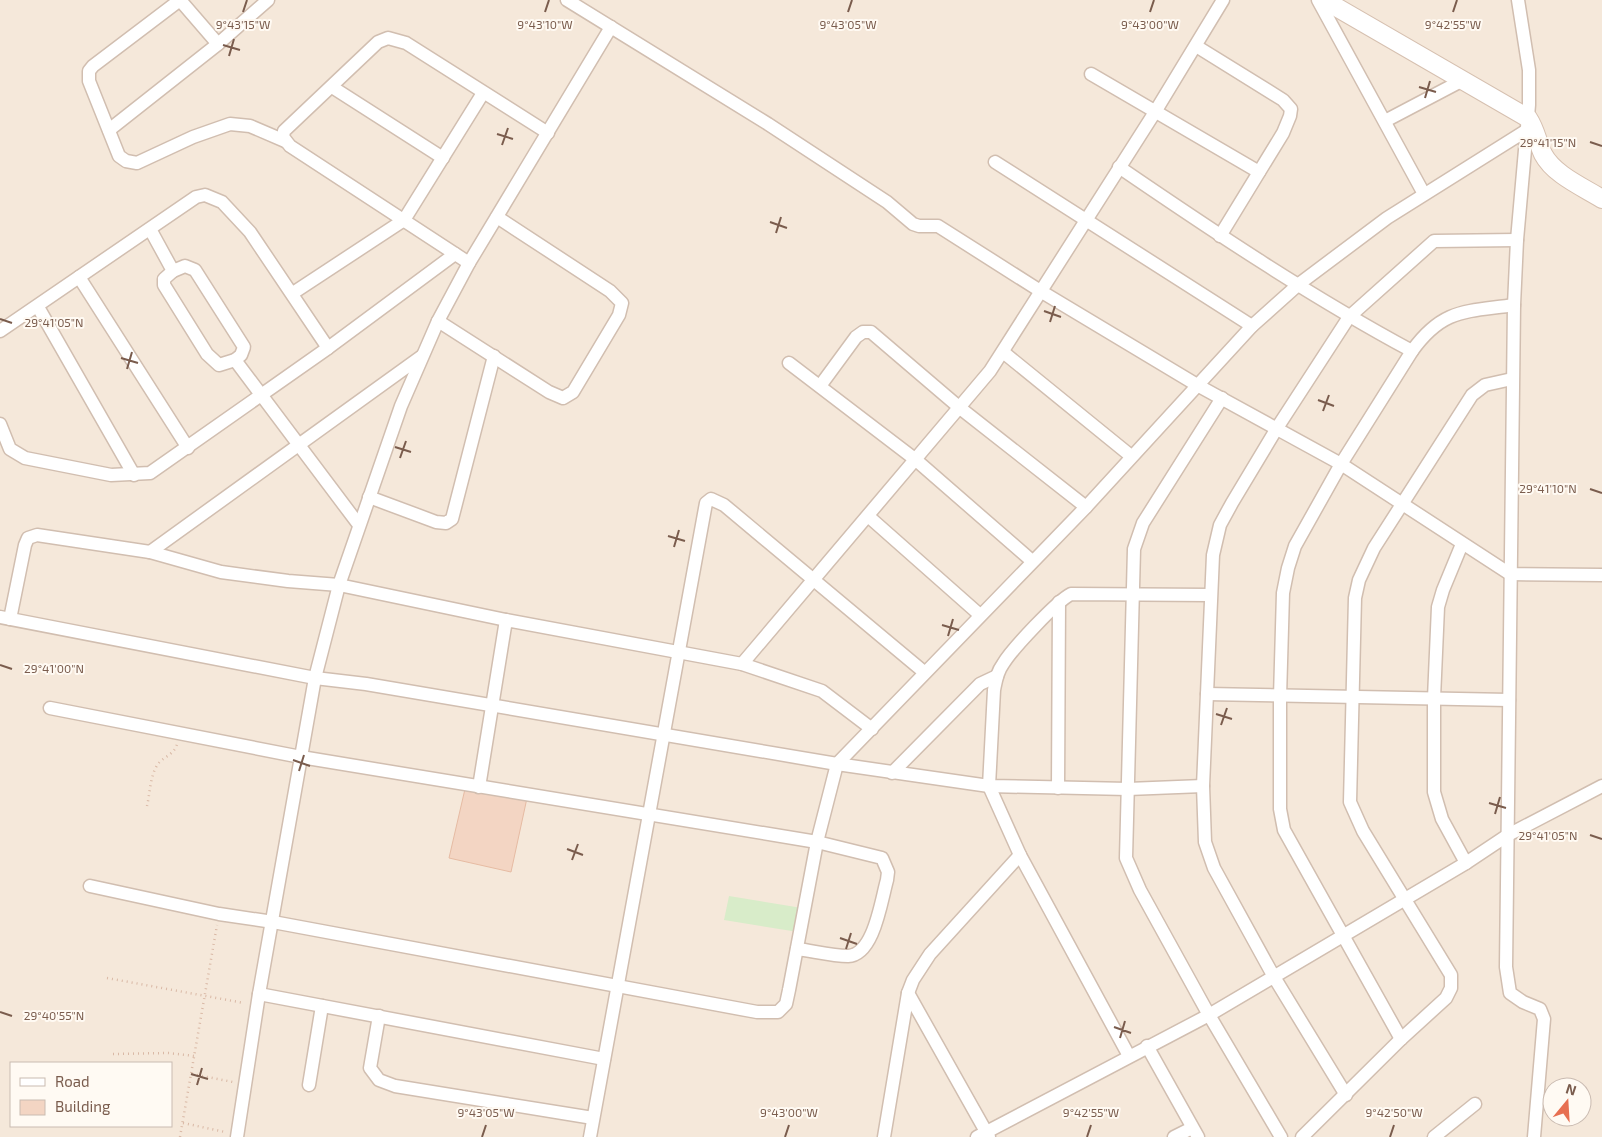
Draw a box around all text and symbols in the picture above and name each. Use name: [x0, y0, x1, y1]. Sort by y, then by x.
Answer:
text: 9°43'15"W: [216, 17, 270, 31]
text: 9°43'10"W: [517, 17, 573, 31]
text: 9°43'05"W: [819, 17, 877, 31]
text: 9°43'00"W: [1121, 17, 1179, 31]
text: 9°42'55"W: [1425, 17, 1481, 31]
text: 29°41'15"N: [1520, 135, 1576, 149]
text: 29°41'05"N: [25, 315, 84, 329]
text: 29°41'10"N: [1519, 481, 1577, 495]
text: 29°41'00"N: [24, 661, 84, 675]
text: 29°41'05"N: [1519, 828, 1578, 842]
text: 29°40'55"N: [24, 1008, 84, 1022]
legend: [10, 1062, 172, 1127]
text: Road: [55, 1072, 90, 1090]
north arrow: [1542, 1077, 1592, 1127]
text: N: [1564, 1080, 1579, 1099]
text: Building: [55, 1097, 111, 1115]
text: 9°43'05"W: [457, 1105, 515, 1119]
text: 9°43'00"W: [760, 1105, 818, 1119]
text: 9°42'55"W: [1063, 1105, 1119, 1119]
text: 9°42'50"W: [1365, 1105, 1423, 1119]

